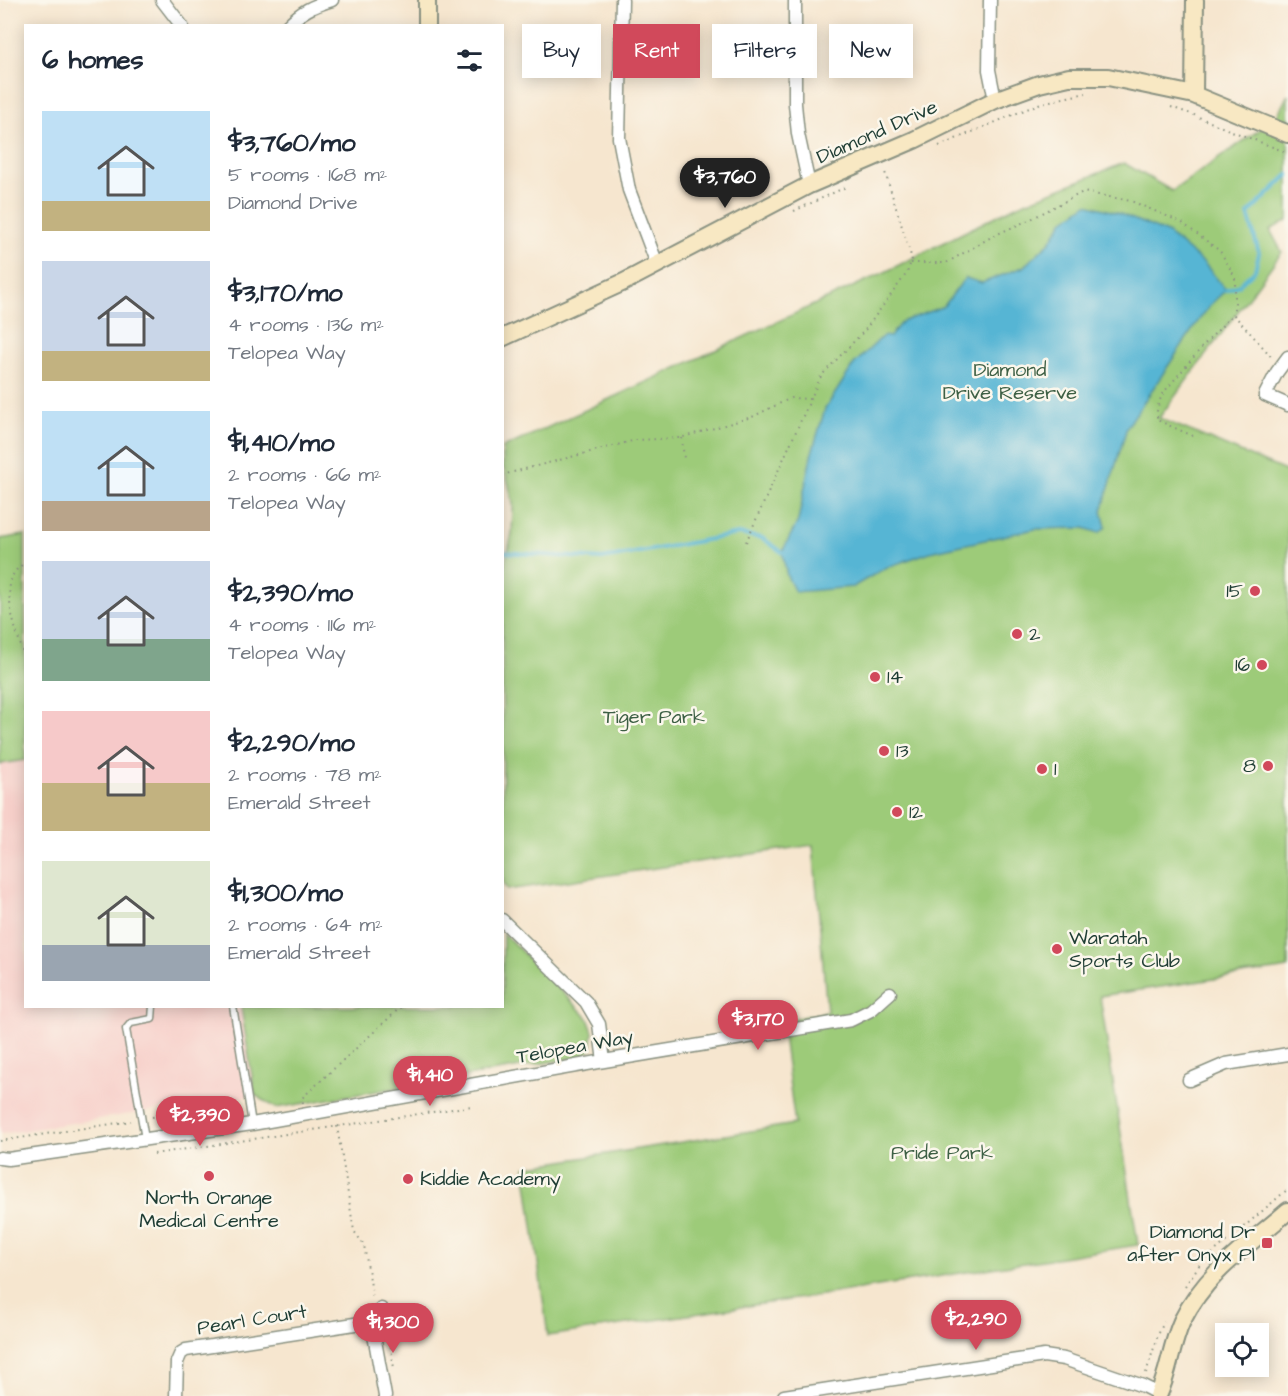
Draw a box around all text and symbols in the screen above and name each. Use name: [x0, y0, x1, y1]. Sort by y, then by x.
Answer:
chip: Buy: [522, 24, 601, 78]
chip: Rent: [613, 24, 700, 78]
chip: Filters: [712, 24, 817, 78]
chip: New: [829, 24, 913, 78]
text: 6 homes: [42, 42, 144, 78]
icon: filters: [453, 44, 486, 77]
street label: Diamond Drive: [812, 93, 942, 171]
text: $3,760/mo: [228, 125, 356, 161]
icon: home: [90, 135, 162, 207]
pin: $3,760: [676, 158, 774, 209]
text: 5 rooms · 168 m²: [228, 161, 387, 189]
text: $3,760: [694, 163, 756, 191]
text: Diamond Drive: [228, 189, 357, 217]
text: $3,170/mo: [228, 275, 343, 311]
icon: home: [90, 285, 162, 357]
text: 4 rooms · 136 m²: [228, 311, 384, 339]
text: Telopea Way: [228, 339, 346, 367]
park label: Diamond Drive Reserve: [943, 356, 1077, 407]
text: $1,410/mo: [228, 425, 335, 461]
icon: home: [90, 435, 162, 507]
text: 2 rooms · 66 m²: [228, 461, 382, 489]
text: Telopea Way: [228, 489, 346, 517]
text: $2,390/mo: [228, 575, 353, 611]
place label: 15: [1226, 577, 1243, 605]
marker: 15: [1248, 584, 1262, 598]
icon: home: [90, 585, 162, 657]
text: 4 rooms · 116 m²: [228, 611, 376, 639]
place label: 2: [1029, 620, 1041, 648]
marker: 2: [1010, 627, 1024, 641]
text: Telopea Way: [228, 639, 346, 667]
place label: 16: [1235, 651, 1250, 679]
marker: 16: [1255, 658, 1269, 672]
place label: 14: [887, 663, 904, 691]
marker: 14: [868, 670, 882, 684]
park label: Tiger Park: [603, 703, 705, 732]
text: $2,290/mo: [228, 725, 355, 761]
icon: home: [90, 735, 162, 807]
place label: 13: [896, 737, 909, 765]
marker: 13: [877, 744, 891, 758]
place label: 8: [1243, 752, 1256, 780]
place label: 1: [1054, 755, 1057, 783]
marker: 8: [1261, 759, 1275, 773]
text: 2 rooms · 78 m²: [228, 761, 382, 789]
marker: 1: [1035, 762, 1049, 776]
text: Emerald Street: [228, 789, 371, 817]
place label: 12: [909, 798, 924, 826]
marker: 12: [890, 805, 904, 819]
text: $1,300/mo: [228, 875, 343, 911]
icon: home: [90, 885, 162, 957]
text: 2 rooms · 64 m²: [228, 911, 383, 939]
place label: Waratah Sports Club: [1069, 924, 1180, 975]
text: Emerald Street: [228, 939, 371, 967]
marker: Waratah Sports Club: [1050, 942, 1064, 956]
pin: $3,170: [709, 1000, 807, 1051]
text: $3,170: [732, 1005, 784, 1033]
street label: Telopea Way: [515, 1023, 636, 1072]
pin: $1,410: [381, 1056, 479, 1107]
text: $1,410: [407, 1061, 453, 1089]
pin: $2,390: [151, 1096, 249, 1147]
text: $2,390: [170, 1101, 230, 1129]
park label: Pride Park: [891, 1139, 993, 1167]
place label: Kiddie Academy: [420, 1165, 561, 1194]
marker: North Orange Medical Centre: [202, 1169, 216, 1183]
marker: Kiddie Academy: [401, 1172, 415, 1186]
place label: North Orange Medical Centre: [139, 1184, 279, 1235]
place label: Diamond Dr after Onyx Pl: [1127, 1218, 1255, 1270]
marker: Diamond Dr after Onyx Pl: [1260, 1236, 1274, 1250]
street label: Pearl Court: [195, 1298, 309, 1342]
pin: $2,290: [927, 1300, 1025, 1351]
pin: $1,300: [344, 1303, 442, 1354]
text: $2,290: [945, 1305, 1007, 1333]
text: $1,300: [367, 1308, 419, 1336]
map controls: [1215, 1323, 1269, 1377]
button: locate: [1215, 1323, 1269, 1377]

